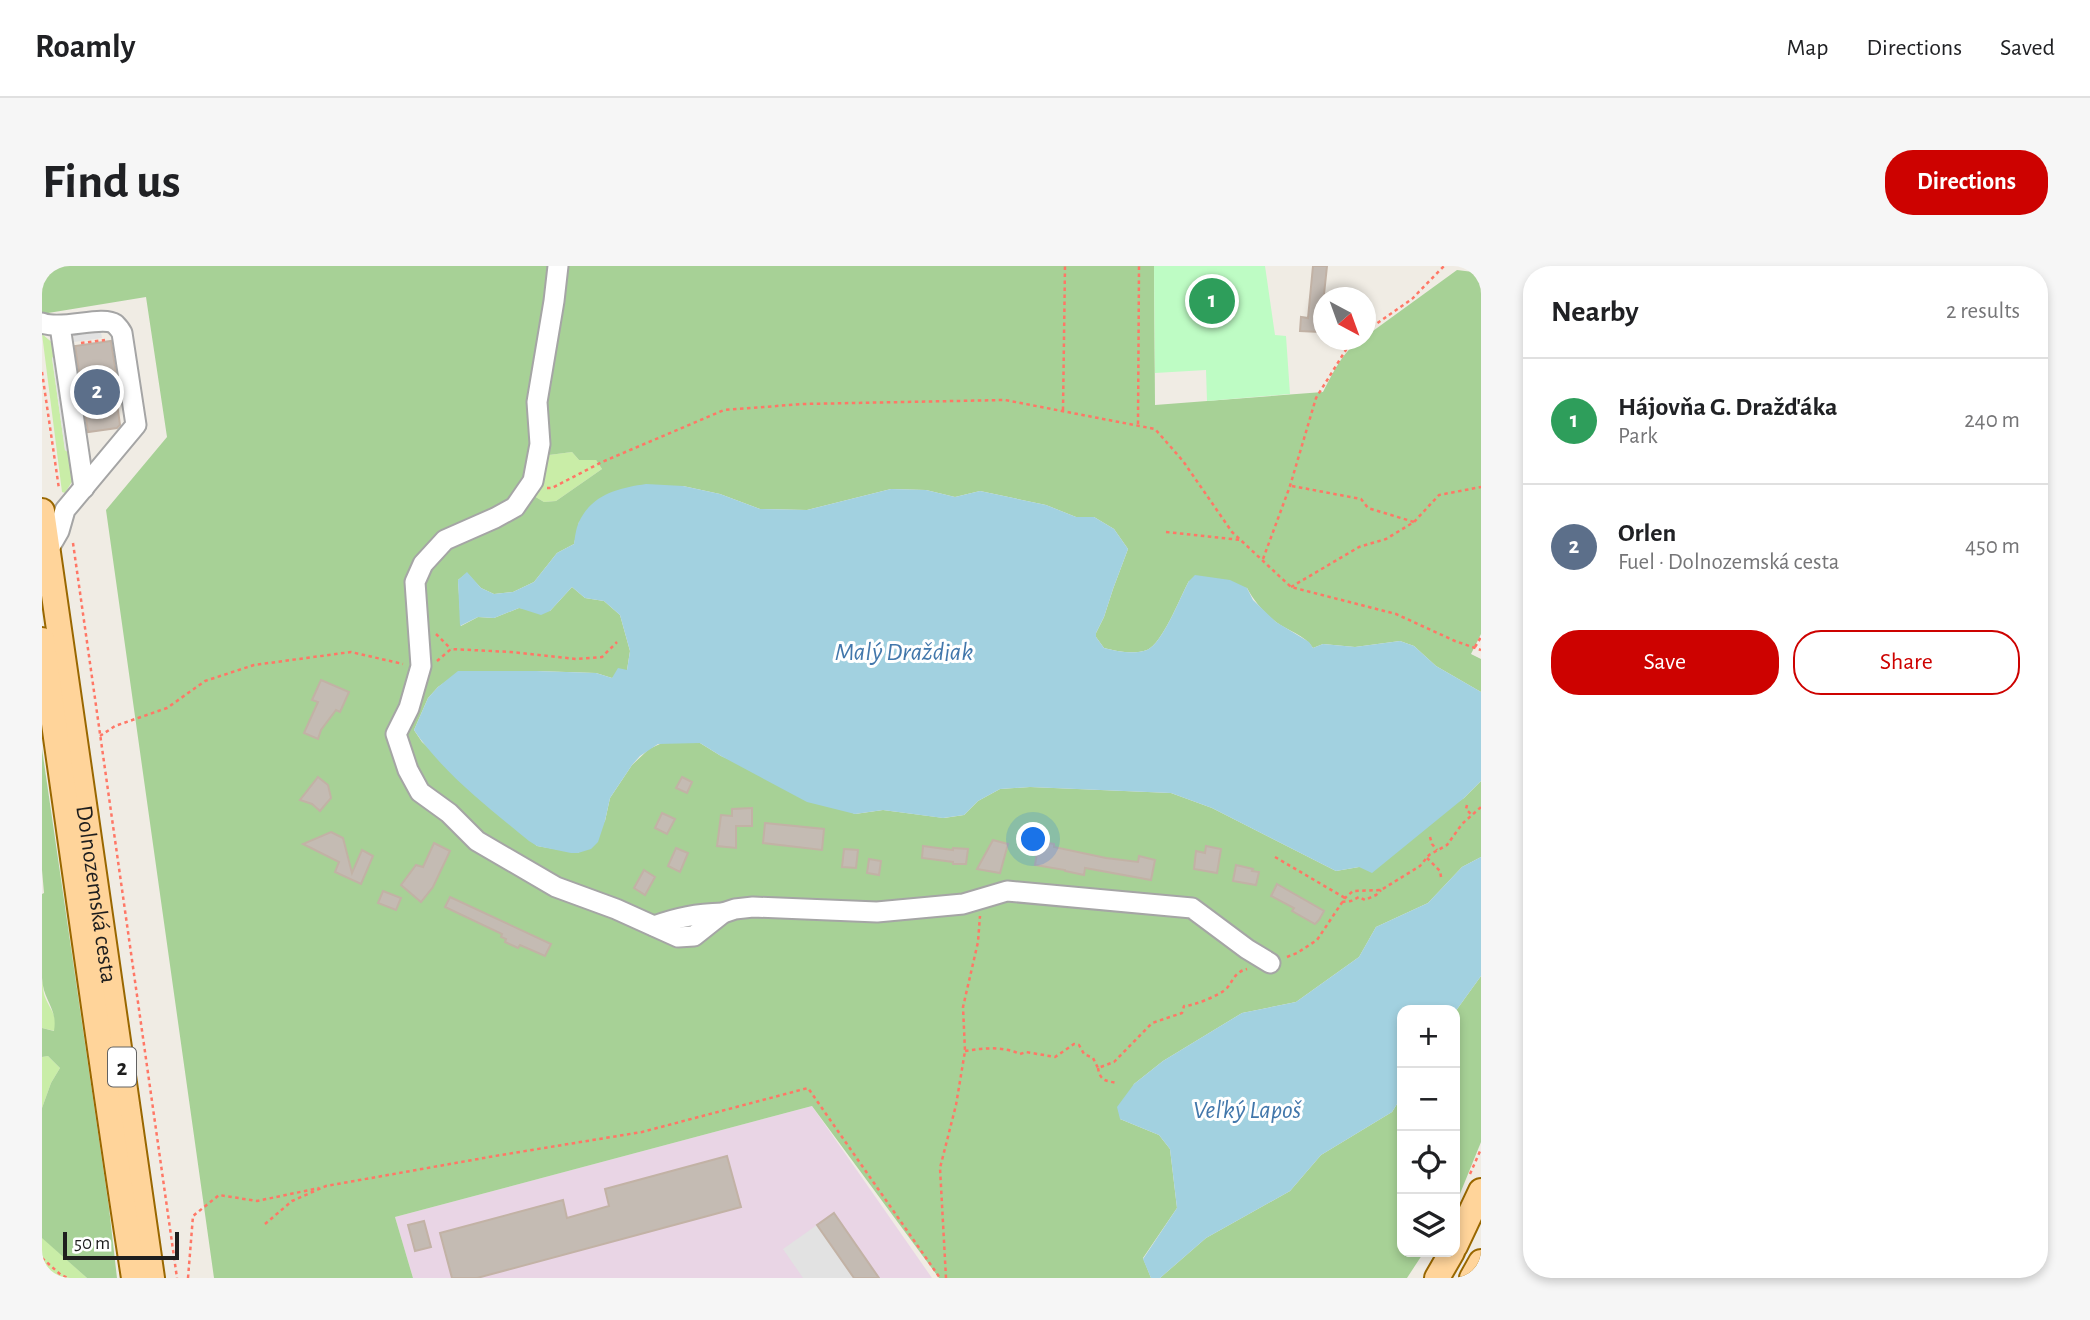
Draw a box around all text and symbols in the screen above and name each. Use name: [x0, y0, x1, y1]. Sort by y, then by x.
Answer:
text: Roamly: [35, 31, 135, 64]
text: Map: [1786, 36, 1828, 60]
text: Directions: [1866, 36, 1962, 60]
text: Saved: [2000, 36, 2055, 60]
button: Directions: [1885, 150, 2048, 215]
text: Find us: [42, 158, 181, 207]
pin: 1: [1189, 275, 1235, 327]
north arrow: [1313, 287, 1376, 350]
text: Nearby: [1551, 297, 1639, 327]
text: 2 results: [1946, 300, 2020, 323]
pin: 2: [74, 366, 120, 418]
text: Hájovňa G. Dražďáka: [1618, 394, 1837, 420]
text: 1: [1570, 409, 1578, 432]
text: 240 m: [1964, 409, 2020, 432]
text: Park: [1618, 425, 1658, 448]
text: Orlen: [1618, 520, 1676, 546]
text: 2: [1569, 535, 1579, 558]
text: 450 m: [1965, 535, 2020, 558]
text: Fuel · Dolnozemská cesta: [1618, 551, 1839, 574]
button: Save: [1551, 630, 1779, 695]
button: Share: [1793, 630, 2020, 695]
water label: Malý Draždiak: [835, 639, 973, 665]
street label: Dolnozemská cesta: [71, 804, 121, 985]
your location: [1016, 822, 1050, 856]
map controls: [1397, 1005, 1460, 1257]
button: +: [1397, 1005, 1460, 1068]
road number: 2: [108, 1048, 136, 1086]
button: −: [1397, 1068, 1460, 1131]
water label: Veľký Lapoš: [1193, 1097, 1302, 1123]
button: locate: [1397, 1131, 1460, 1194]
button: layers: [1397, 1194, 1460, 1257]
scale bar: [63, 1229, 178, 1261]
text: 50 m: [74, 1234, 110, 1253]

